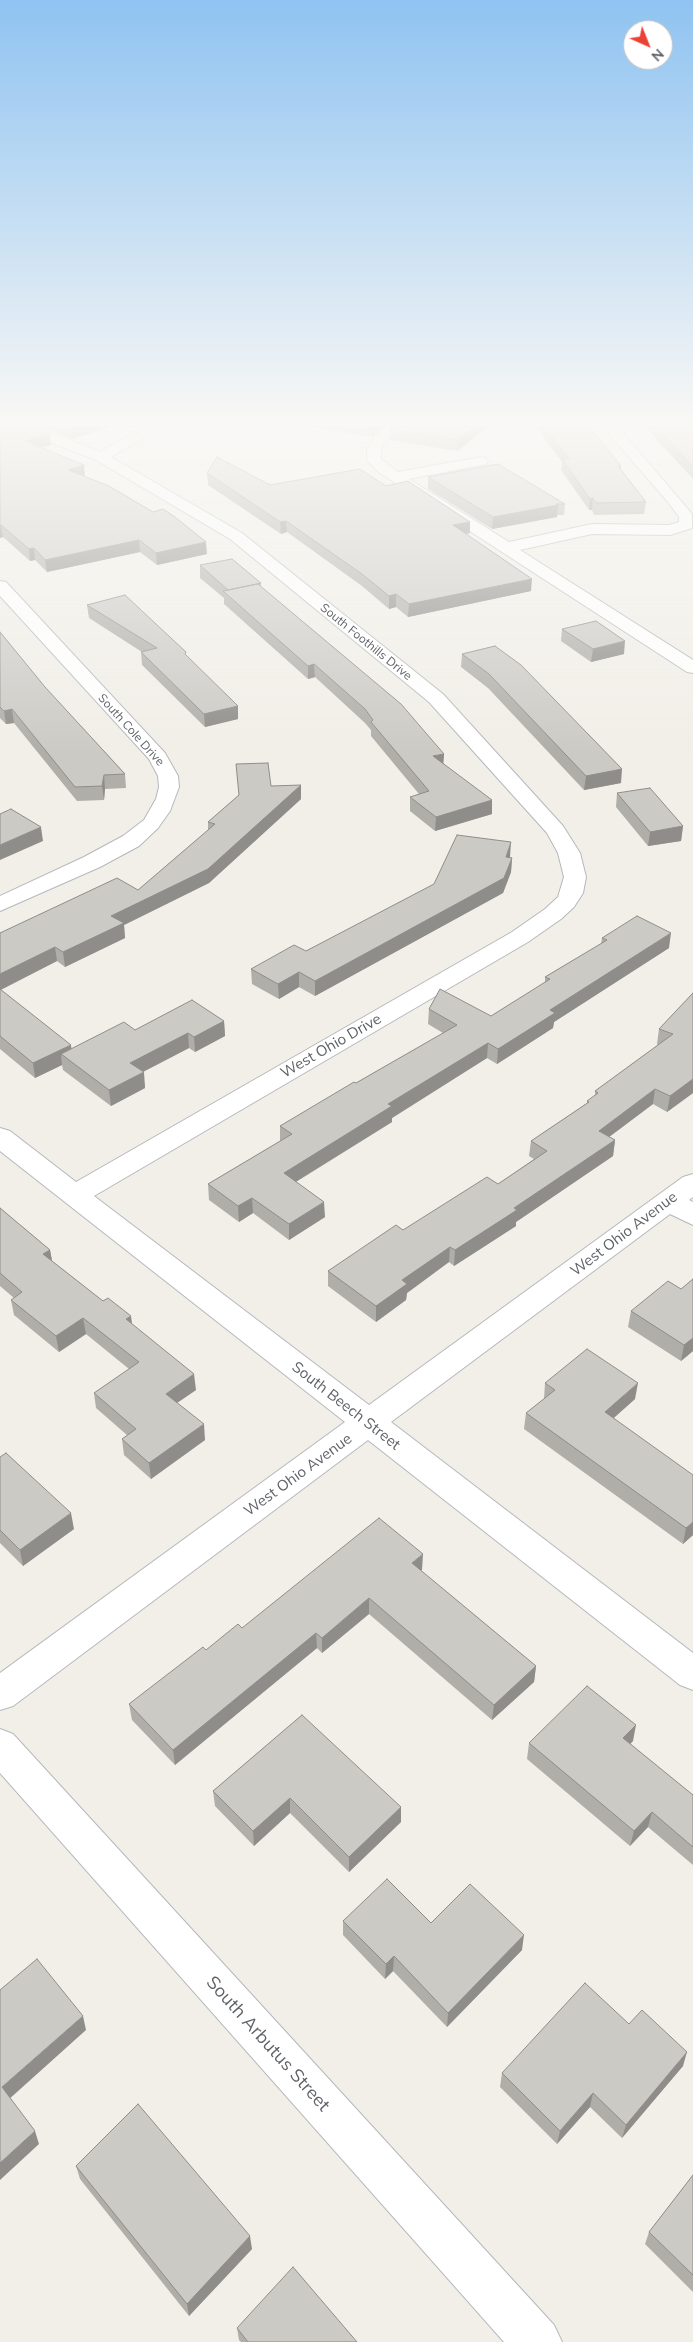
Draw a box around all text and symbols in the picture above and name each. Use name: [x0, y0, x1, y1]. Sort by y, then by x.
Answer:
north arrow: [623, 20, 673, 70]
text: N: [648, 45, 668, 65]
street label: South Foothills Drive: [317, 601, 415, 683]
street label: South Cole Drive: [95, 691, 167, 769]
street label: West Ohio Drive: [278, 1010, 384, 1082]
street label: West Ohio Avenue: [567, 1188, 681, 1280]
street label: South Beech Street: [288, 1358, 404, 1454]
street label: West Ohio Avenue: [240, 1430, 356, 1520]
street label: South Arbutus Street: [202, 1972, 334, 2116]

